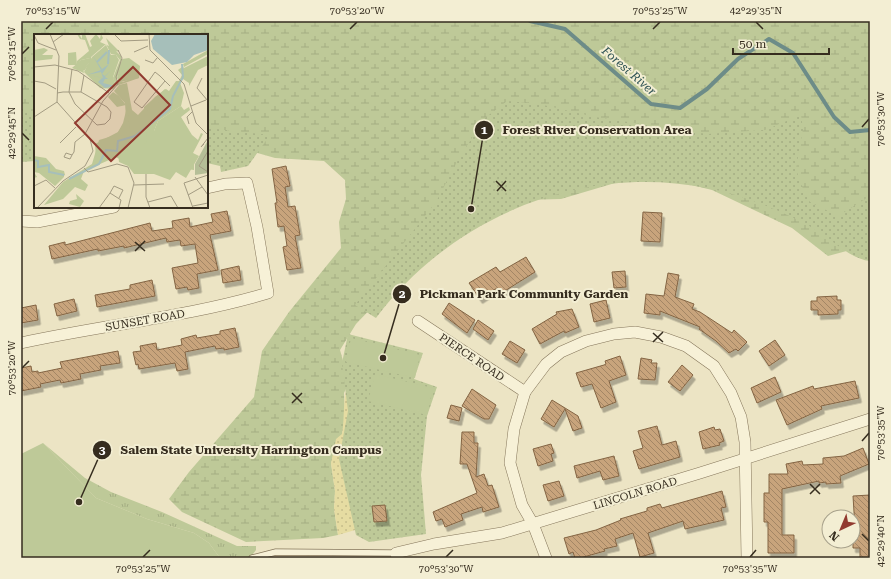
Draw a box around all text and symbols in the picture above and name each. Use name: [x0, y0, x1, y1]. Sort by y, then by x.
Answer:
text: 70°53'15"W: [26, 5, 81, 16]
text: 70°53'20"W: [330, 5, 385, 16]
text: 70°53'25"W: [633, 5, 688, 16]
text: 42°29'35"N: [730, 5, 782, 16]
text: 70°53'15"W: [6, 26, 17, 81]
scale bar: [733, 30, 829, 56]
inset map: [34, 34, 208, 208]
text: 50 m: [739, 37, 766, 51]
water label: Forest River: [598, 43, 659, 98]
text: 70°53'30"W: [875, 91, 886, 146]
text: 42°29'45"N: [6, 107, 17, 159]
callout: Forest River Conservation Area: [474, 118, 699, 142]
text: 1: [481, 123, 488, 137]
text: Forest River Conservation Area: [502, 123, 692, 137]
callout: Pickman Park Community Garden: [392, 282, 636, 306]
text: 2: [399, 287, 406, 301]
text: Pickman Park Community Garden: [420, 287, 628, 301]
street label: SUNSET ROAD: [104, 307, 186, 334]
street label: PIERCE ROAD: [437, 331, 507, 384]
text: 70°53'20"W: [6, 340, 17, 395]
text: 70°53'35"W: [875, 405, 886, 460]
callout: Salem State University Harrington Campus: [92, 438, 389, 462]
text: 3: [99, 443, 106, 457]
text: Salem State University Harrington Campus: [121, 443, 381, 457]
street label: LINCOLN ROAD: [592, 475, 679, 512]
north arrow: [821, 509, 861, 549]
text: 42°29'40"N: [875, 515, 886, 567]
text: N: [826, 528, 842, 543]
text: 70°53'25"W: [116, 563, 171, 574]
text: 70°53'30"W: [419, 563, 474, 574]
text: 70°53'35"W: [723, 563, 778, 574]

